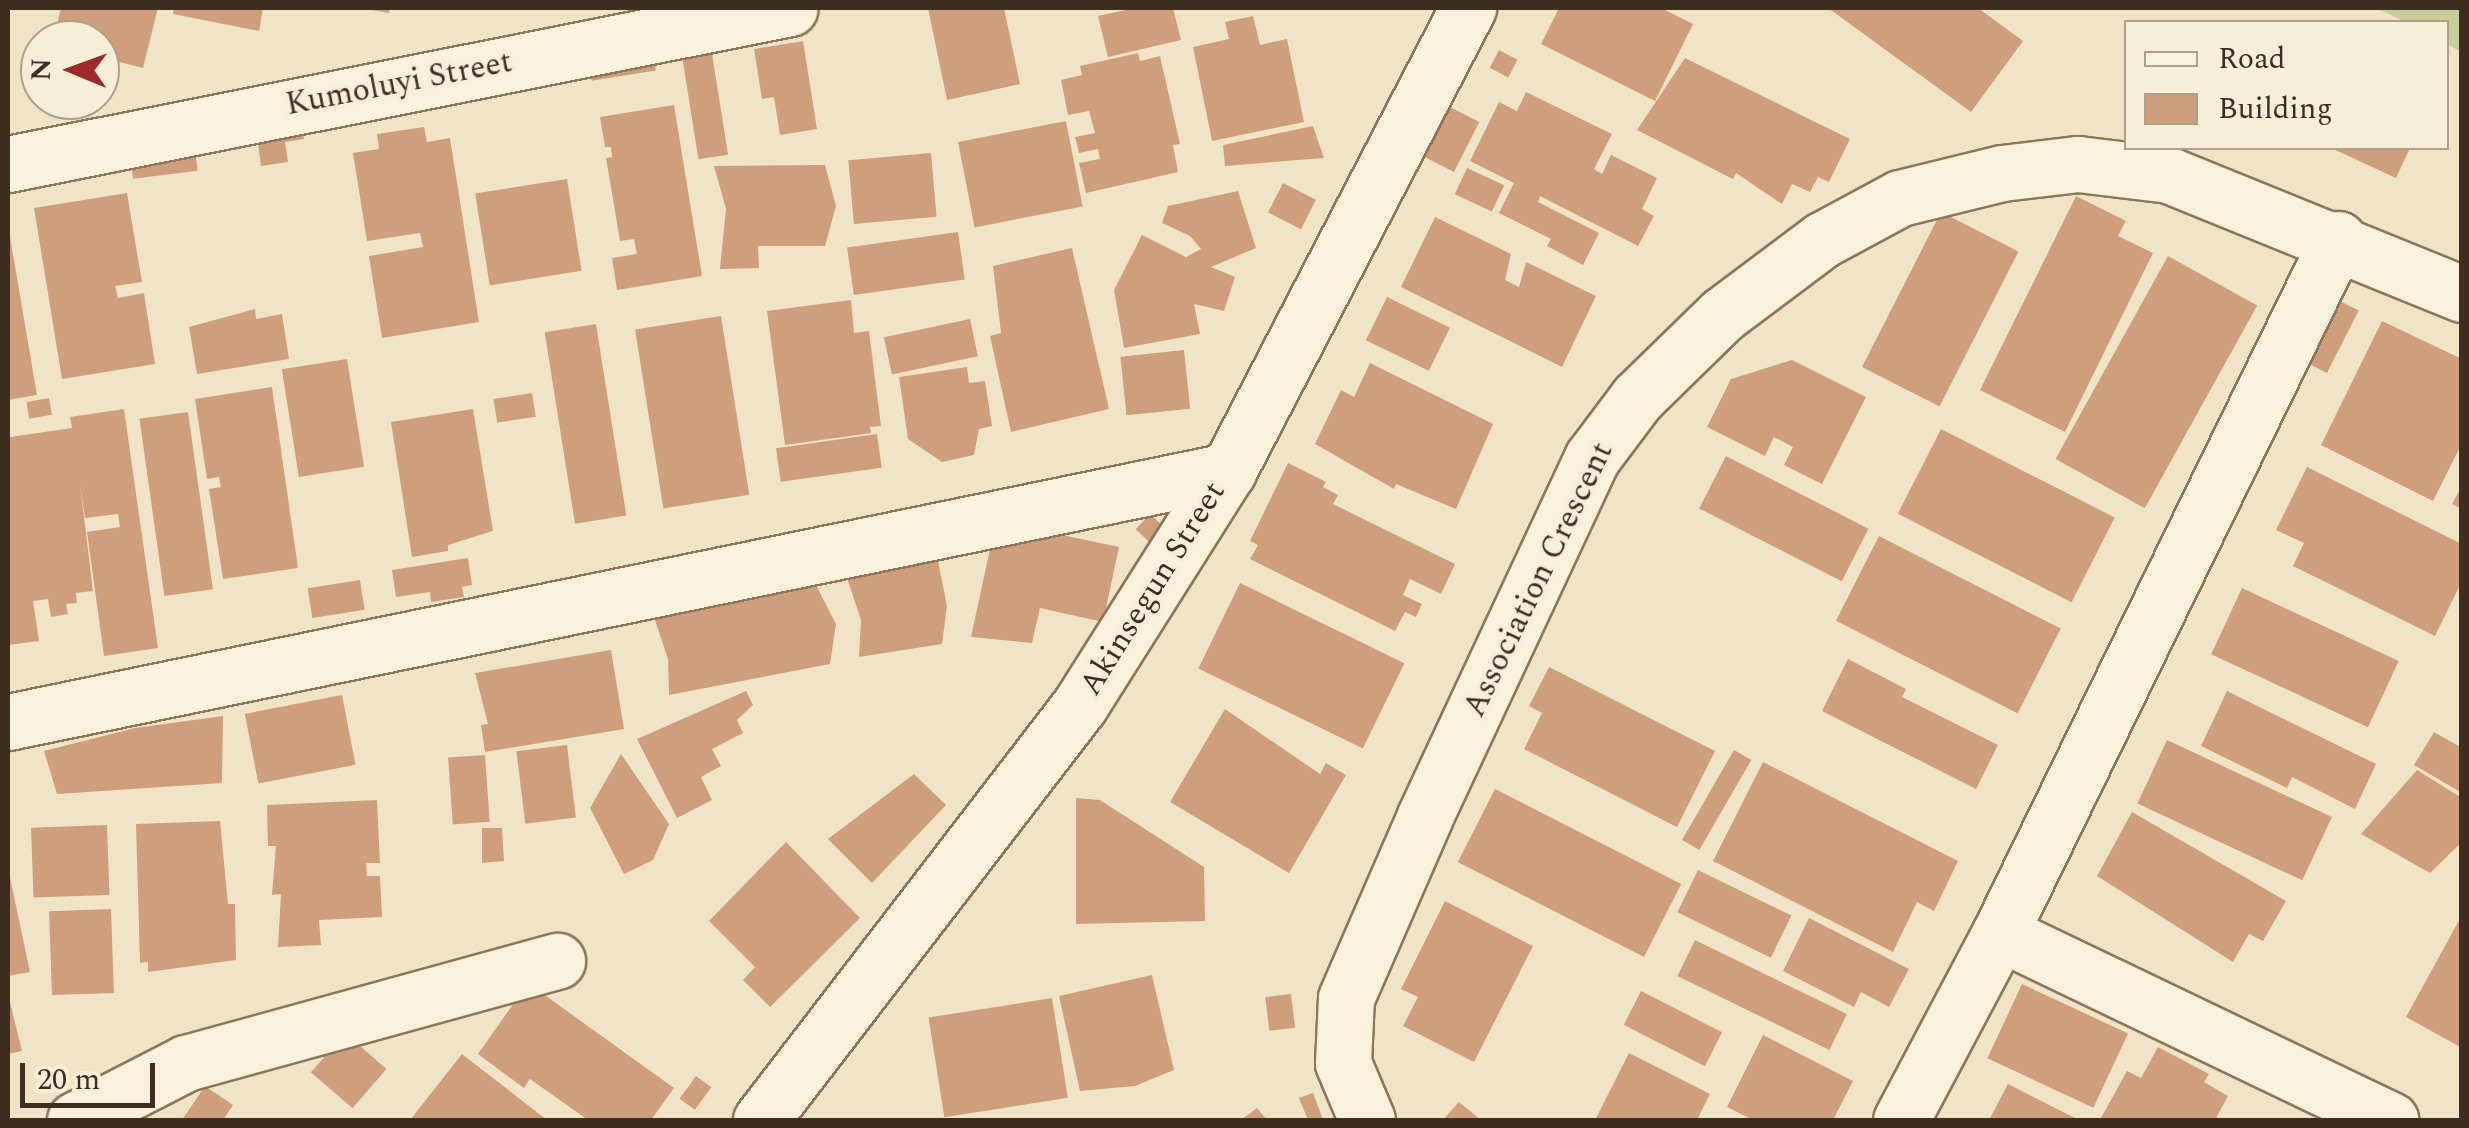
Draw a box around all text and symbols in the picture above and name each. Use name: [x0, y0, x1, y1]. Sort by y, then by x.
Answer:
north arrow: [20, 20, 120, 120]
legend: [2124, 20, 2449, 150]
text: Road: [2218, 36, 2286, 82]
street label: Kumoluyi Street: [283, 43, 515, 125]
text: N: [20, 58, 63, 81]
text: Building: [2218, 86, 2333, 132]
street label: Association Crescent: [1456, 436, 1622, 724]
street label: Akinsegun Street: [1072, 475, 1234, 703]
scale bar: [25, 1043, 160, 1105]
text: 20 m: [37, 1057, 100, 1103]

